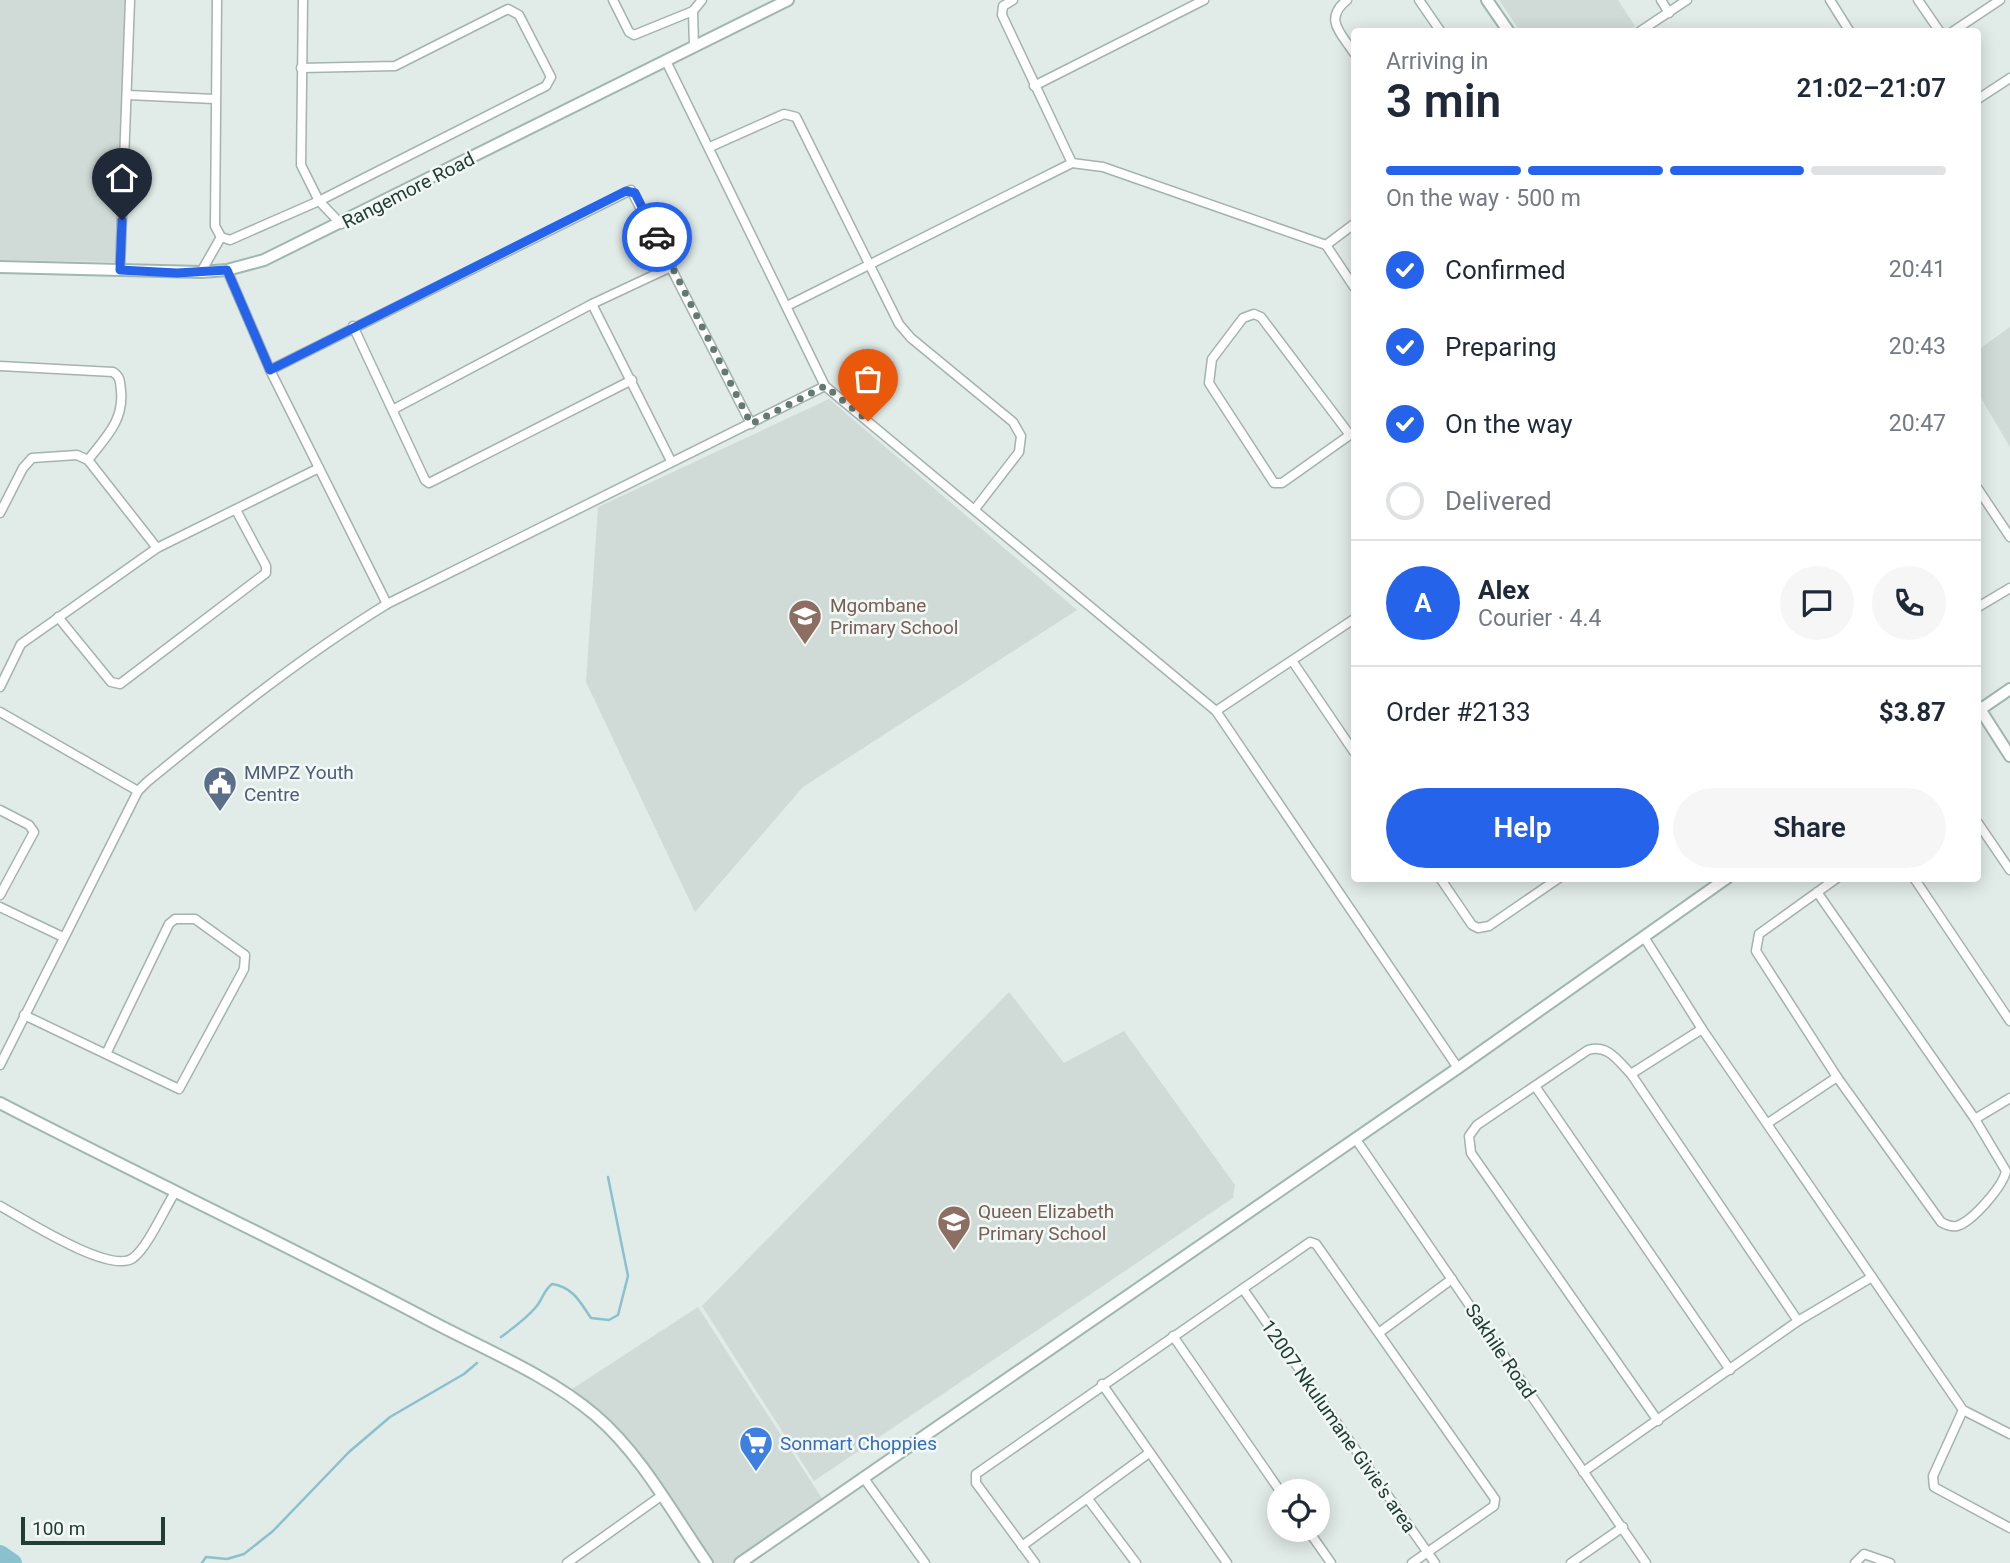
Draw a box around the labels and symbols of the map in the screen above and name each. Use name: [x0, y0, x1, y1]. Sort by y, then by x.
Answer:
street label: Rangemore Road: [338, 147, 478, 234]
pin: [92, 148, 152, 220]
courier: [622, 202, 692, 272]
pin: [838, 349, 898, 421]
place label: Mgombane Primary School: [830, 594, 958, 639]
school or university icon: Mgombane Primary School: [786, 597, 824, 646]
place label: MMPZ Youth Centre: [244, 761, 354, 806]
public building icon: MMPZ Youth Centre: [201, 764, 239, 813]
place label: Queen Elizabeth Primary School: [978, 1200, 1114, 1245]
school or university icon: Queen Elizabeth Primary School: [935, 1203, 973, 1252]
street label: Sakhile Road: [1460, 1300, 1541, 1403]
street label: 12007 Nkulumane Givie's area: [1256, 1315, 1421, 1537]
supermarket icon: Sonmart Choppies: [737, 1424, 775, 1473]
place label: Sonmart Choppies: [780, 1432, 937, 1455]
scale bar: [21, 1514, 164, 1546]

